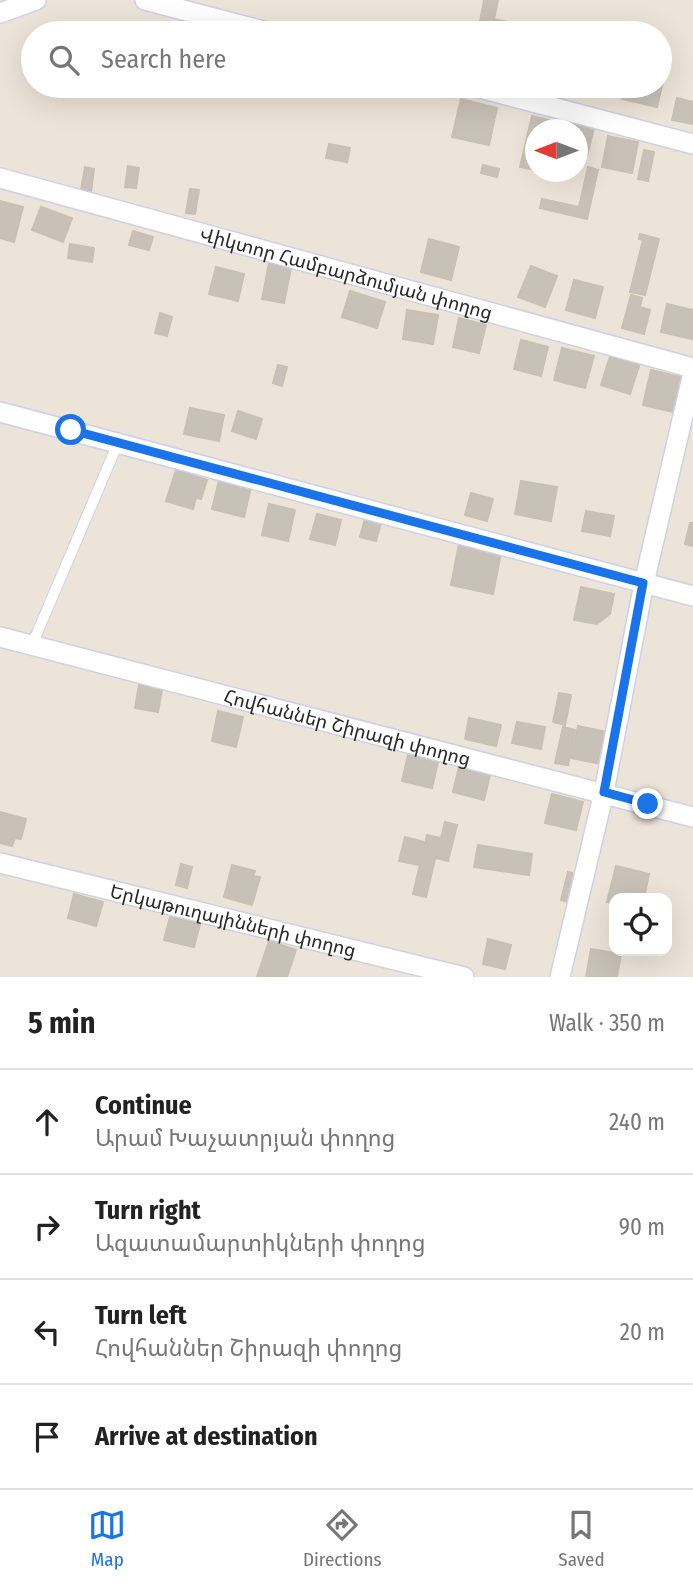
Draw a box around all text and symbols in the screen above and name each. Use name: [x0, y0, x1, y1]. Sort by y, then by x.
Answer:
search box: [21, 21, 672, 98]
icon: search: [45, 41, 83, 79]
text: Search here: [101, 44, 226, 75]
north arrow: [525, 119, 588, 182]
street label: Վիկտոր Համբարձումյան փողոց: [197, 222, 495, 324]
route start: [55, 414, 86, 445]
street label: Հովհաններ Շիրազի փողոց: [222, 684, 473, 770]
route end: [632, 788, 663, 819]
street label: Երկաթուղայինների փողոց: [108, 879, 358, 962]
map controls: [609, 893, 672, 956]
button: locate: [609, 893, 672, 956]
text: 5 min: [28, 1005, 95, 1041]
text: Walk · 350 m: [549, 1009, 665, 1037]
text: Continue: [95, 1090, 192, 1121]
icon: ahead: [28, 1103, 66, 1141]
text: 240 m: [609, 1108, 665, 1136]
text: Արամ Խաչատրյան փողոց: [95, 1124, 395, 1152]
text: Turn right: [95, 1195, 201, 1226]
icon: right: [28, 1208, 66, 1246]
text: 90 m: [619, 1213, 665, 1241]
text: Ազատամարտիկների փողոց: [95, 1229, 426, 1257]
text: Turn left: [95, 1300, 187, 1331]
icon: left: [28, 1313, 66, 1351]
text: 20 m: [620, 1318, 665, 1346]
text: Հովհաններ Շիրազի փողոց: [95, 1334, 402, 1362]
icon: arrive: [28, 1418, 66, 1456]
text: Arrive at destination: [95, 1421, 318, 1452]
tab: Map: [88, 1506, 126, 1571]
tab: Directions: [303, 1506, 382, 1571]
tab: Saved: [558, 1506, 605, 1571]

